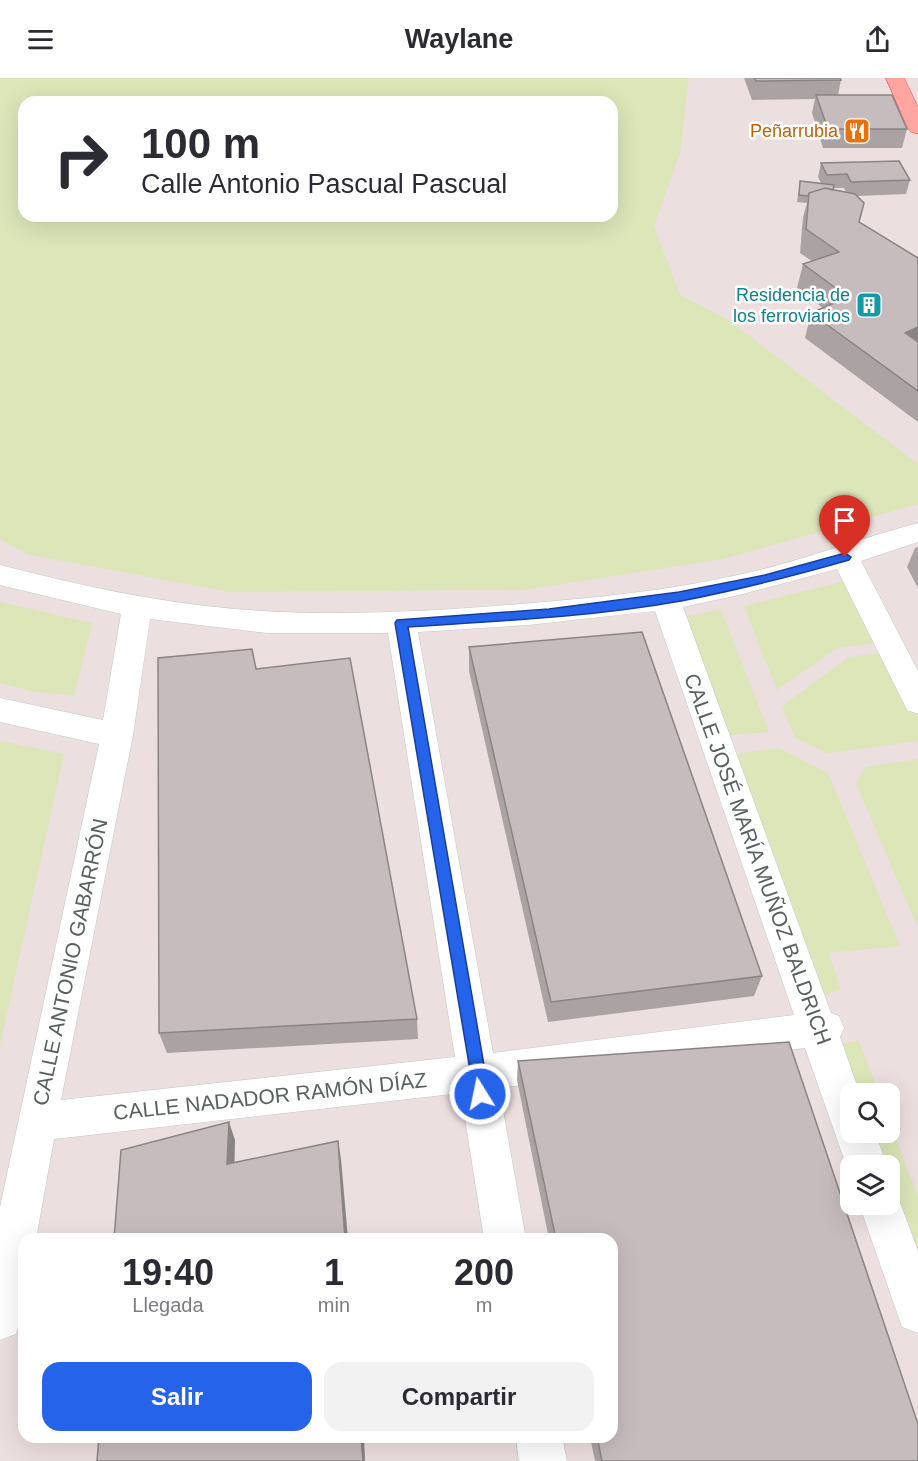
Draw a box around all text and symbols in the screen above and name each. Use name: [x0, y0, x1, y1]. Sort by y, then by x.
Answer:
icon: menu: [24, 23, 57, 56]
icon: share: [861, 23, 894, 56]
text: Waylane: [405, 24, 513, 54]
restaurant icon: Peñarrubia: [842, 116, 872, 146]
icon: right: [42, 120, 120, 198]
text: 100 m: [141, 120, 260, 167]
place label: Peñarrubia: [750, 121, 839, 141]
text: Calle Antonio Pascual Pascual: [141, 169, 507, 199]
place label: Residencia de los ferroviarios: [733, 285, 850, 326]
building icon: Residencia de los ferroviarios: [854, 290, 884, 320]
pin: [819, 495, 870, 557]
icon: arrive: [828, 504, 861, 537]
street label: CALLE JOSÉ MARÍA MUÑOZ BALDRICH: [680, 670, 836, 1048]
street label: CALLE ANTONIO GABARRÓN: [28, 817, 112, 1107]
position arrow: [448, 1062, 512, 1126]
street label: CALLE NADADOR RAMÓN DÍAZ: [112, 1068, 428, 1124]
map controls: [840, 1083, 900, 1215]
button: search: [840, 1083, 900, 1143]
button: layers: [840, 1155, 900, 1215]
text: 19:40: [122, 1252, 214, 1293]
text: 1: [324, 1252, 344, 1293]
text: 200: [454, 1252, 514, 1293]
text: Llegada: [132, 1294, 204, 1316]
text: min: [318, 1294, 350, 1316]
text: m: [476, 1294, 492, 1316]
button: Salir: [42, 1362, 312, 1431]
button: Compartir: [324, 1362, 594, 1431]

